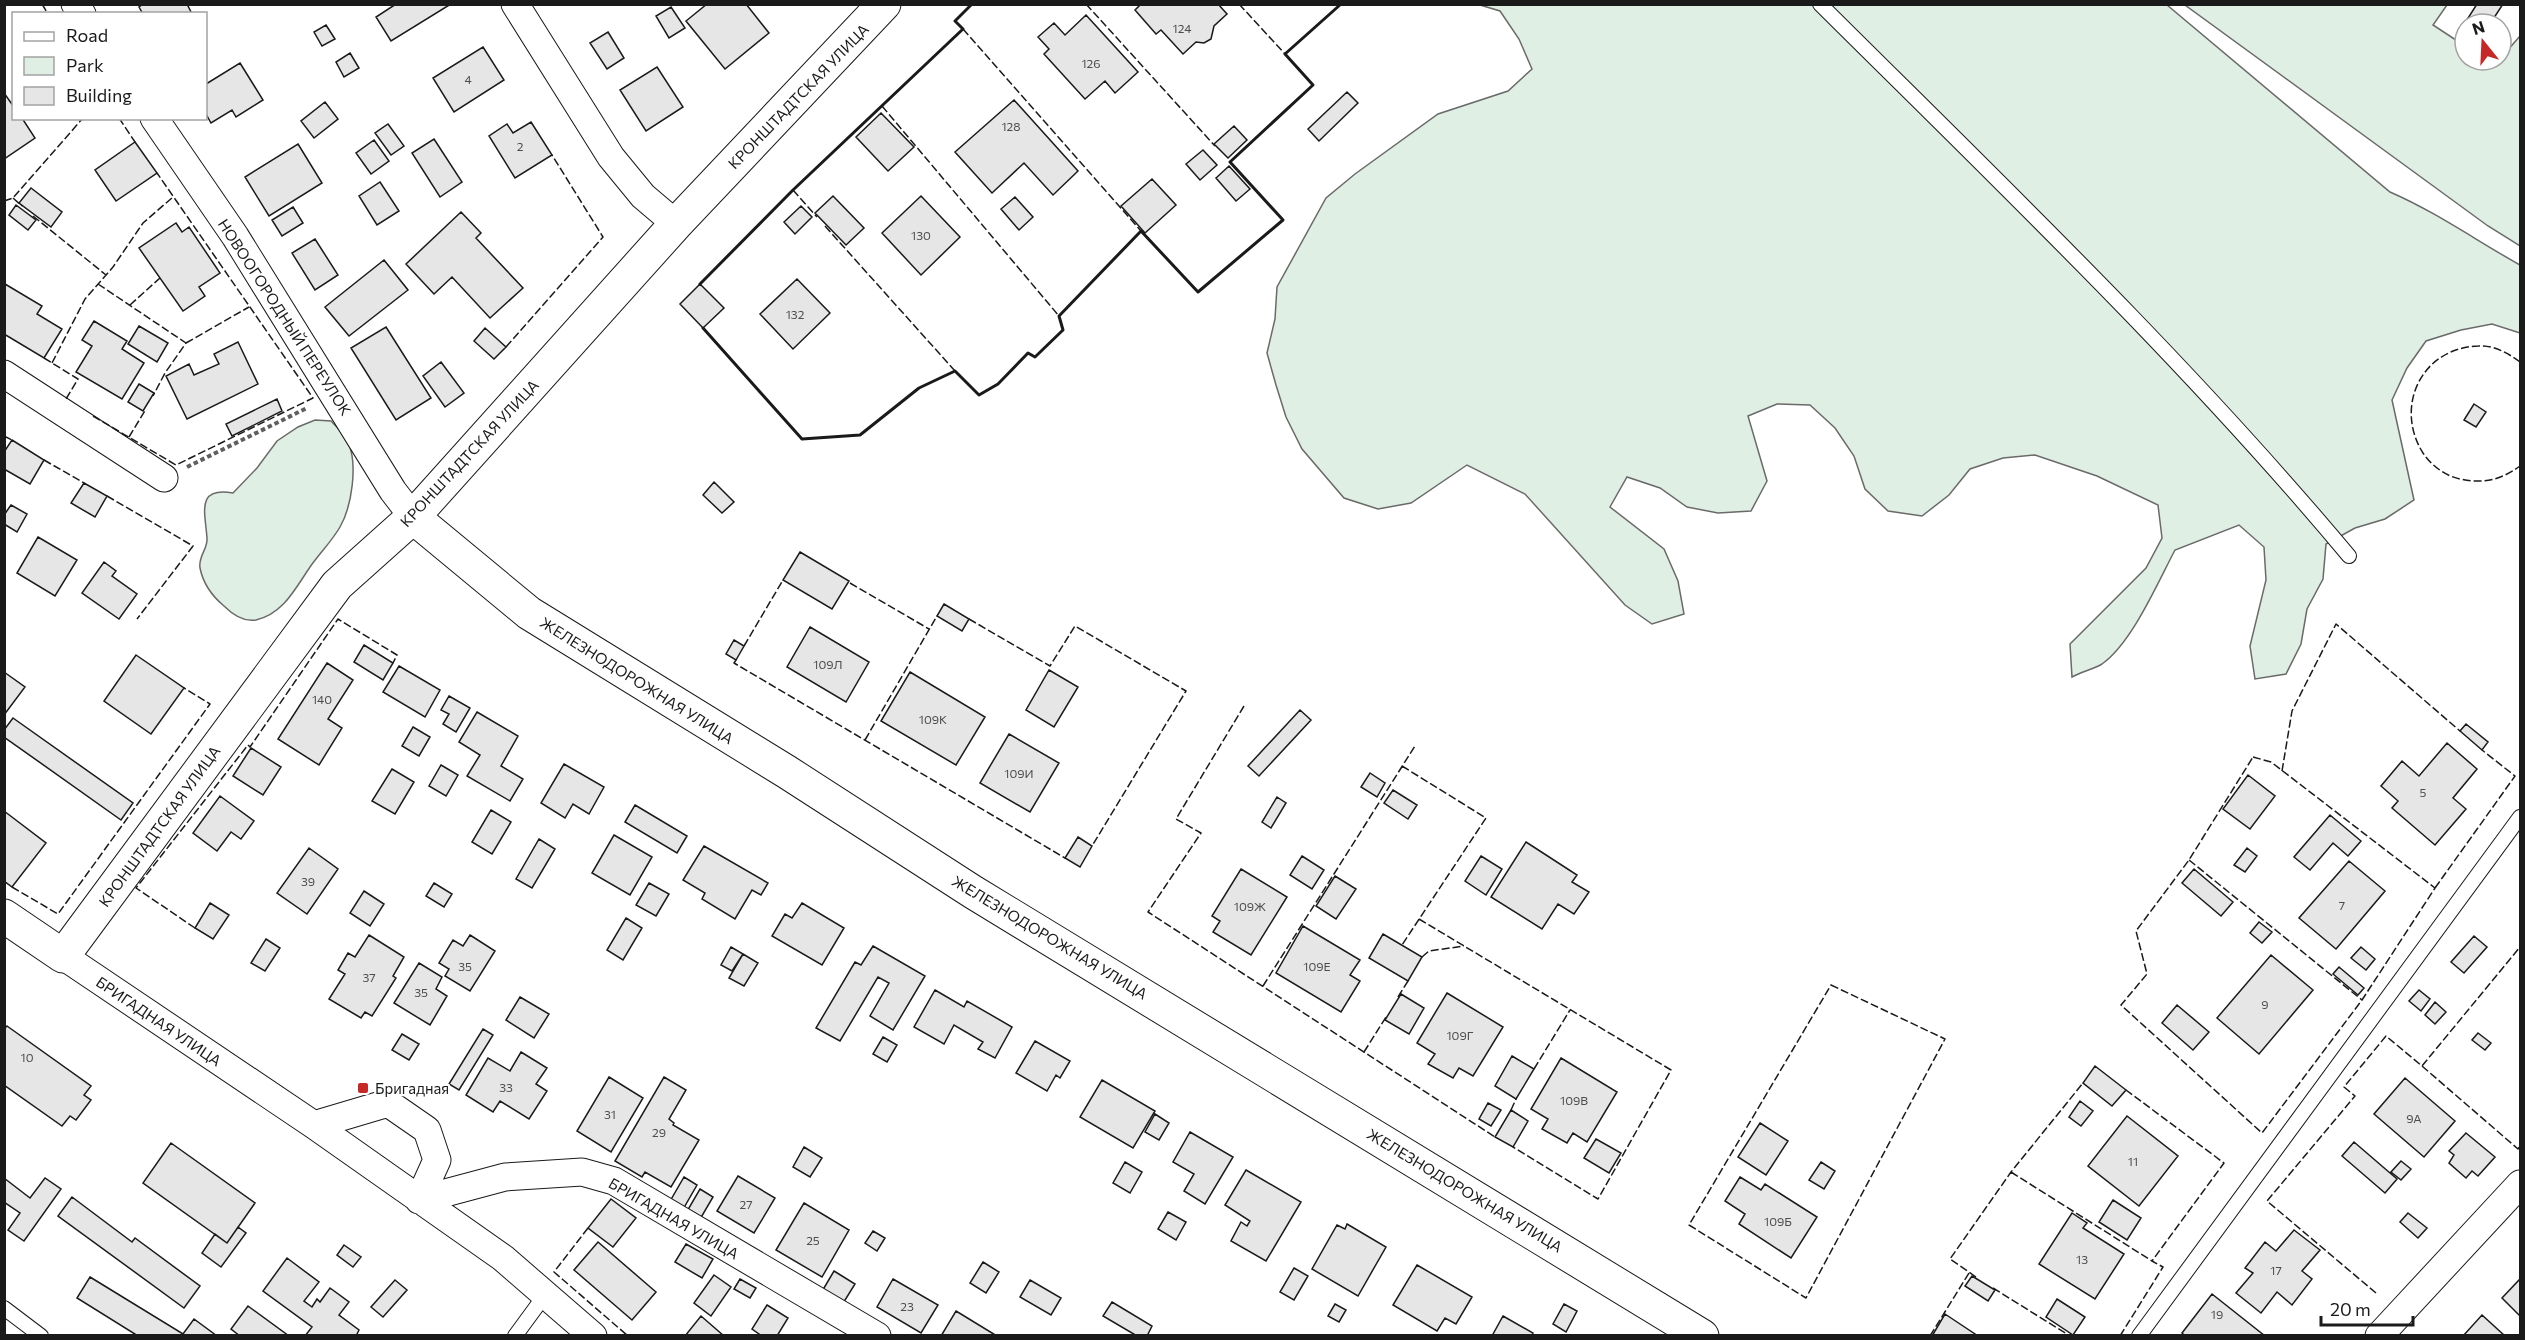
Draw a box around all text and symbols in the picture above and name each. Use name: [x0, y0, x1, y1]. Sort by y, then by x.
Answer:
legend: [12, 12, 207, 120]
north arrow: [2453, 12, 2513, 72]
text: N: [2470, 16, 2487, 38]
street label: КРОНШТАДТСКАЯ УЛИЦА: [724, 20, 872, 172]
house number: 124: [1173, 21, 1191, 35]
text: Road: [66, 24, 108, 46]
text: Park: [66, 54, 104, 76]
house number: 126: [1081, 56, 1101, 70]
house number: 4: [464, 72, 472, 86]
text: Building: [66, 84, 132, 106]
house number: 128: [1001, 119, 1021, 133]
house number: 2: [517, 139, 524, 153]
street label: НОВООГОРОДНЫЙ ПЕРЕУЛОК: [215, 215, 355, 419]
house number: 130: [911, 228, 931, 242]
house number: 132: [786, 307, 805, 321]
street label: КРОНШТАДТСКАЯ УЛИЦА: [396, 376, 542, 530]
street label: ЖЕЛЕЗНОДОРОЖНАЯ УЛИЦА: [537, 613, 737, 747]
house number: 109Л: [813, 657, 843, 671]
house number: 140: [312, 692, 332, 706]
house number: 109К: [919, 712, 947, 726]
street label: КРОНШТАДТСКАЯ УЛИЦА: [95, 742, 223, 910]
house number: 109И: [1004, 766, 1034, 780]
house number: 5: [2420, 785, 2427, 799]
street label: ЖЕЛЕЗНОДОРОЖНАЯ УЛИЦА: [949, 871, 1151, 1003]
house number: 39: [301, 874, 315, 888]
house number: 7: [2339, 898, 2345, 912]
house number: 109Ж: [1234, 899, 1267, 913]
house number: 35: [458, 959, 472, 973]
house number: 109Е: [1303, 959, 1331, 973]
house number: 37: [362, 970, 376, 984]
street label: БРИГАДНАЯ УЛИЦА: [93, 972, 225, 1070]
house number: 35: [414, 985, 428, 999]
house number: 9: [2261, 997, 2269, 1011]
house number: 109Г: [1446, 1028, 1474, 1042]
house number: 10: [21, 1050, 34, 1064]
place label: Бригадная: [375, 1079, 449, 1097]
house number: 33: [499, 1080, 513, 1094]
marker: Бригадная: [356, 1081, 370, 1095]
house number: 109В: [1560, 1093, 1588, 1107]
house number: 31: [604, 1107, 616, 1121]
house number: 9А: [2406, 1111, 2422, 1125]
street label: ЖЕЛЕЗНОДОРОЖНАЯ УЛИЦА: [1364, 1124, 1566, 1256]
house number: 29: [652, 1125, 666, 1139]
house number: 11: [2128, 1154, 2138, 1168]
street label: БРИГАДНАЯ УЛИЦА: [606, 1173, 742, 1263]
house number: 27: [740, 1197, 752, 1211]
house number: 109Б: [1764, 1214, 1792, 1228]
house number: 25: [806, 1233, 820, 1247]
house number: 13: [2076, 1252, 2088, 1266]
house number: 17: [2270, 1263, 2282, 1277]
scale bar: [2321, 1289, 2412, 1327]
text: 20 m: [2330, 1298, 2371, 1320]
house number: 23: [900, 1299, 914, 1313]
house number: 19: [2211, 1307, 2223, 1321]

